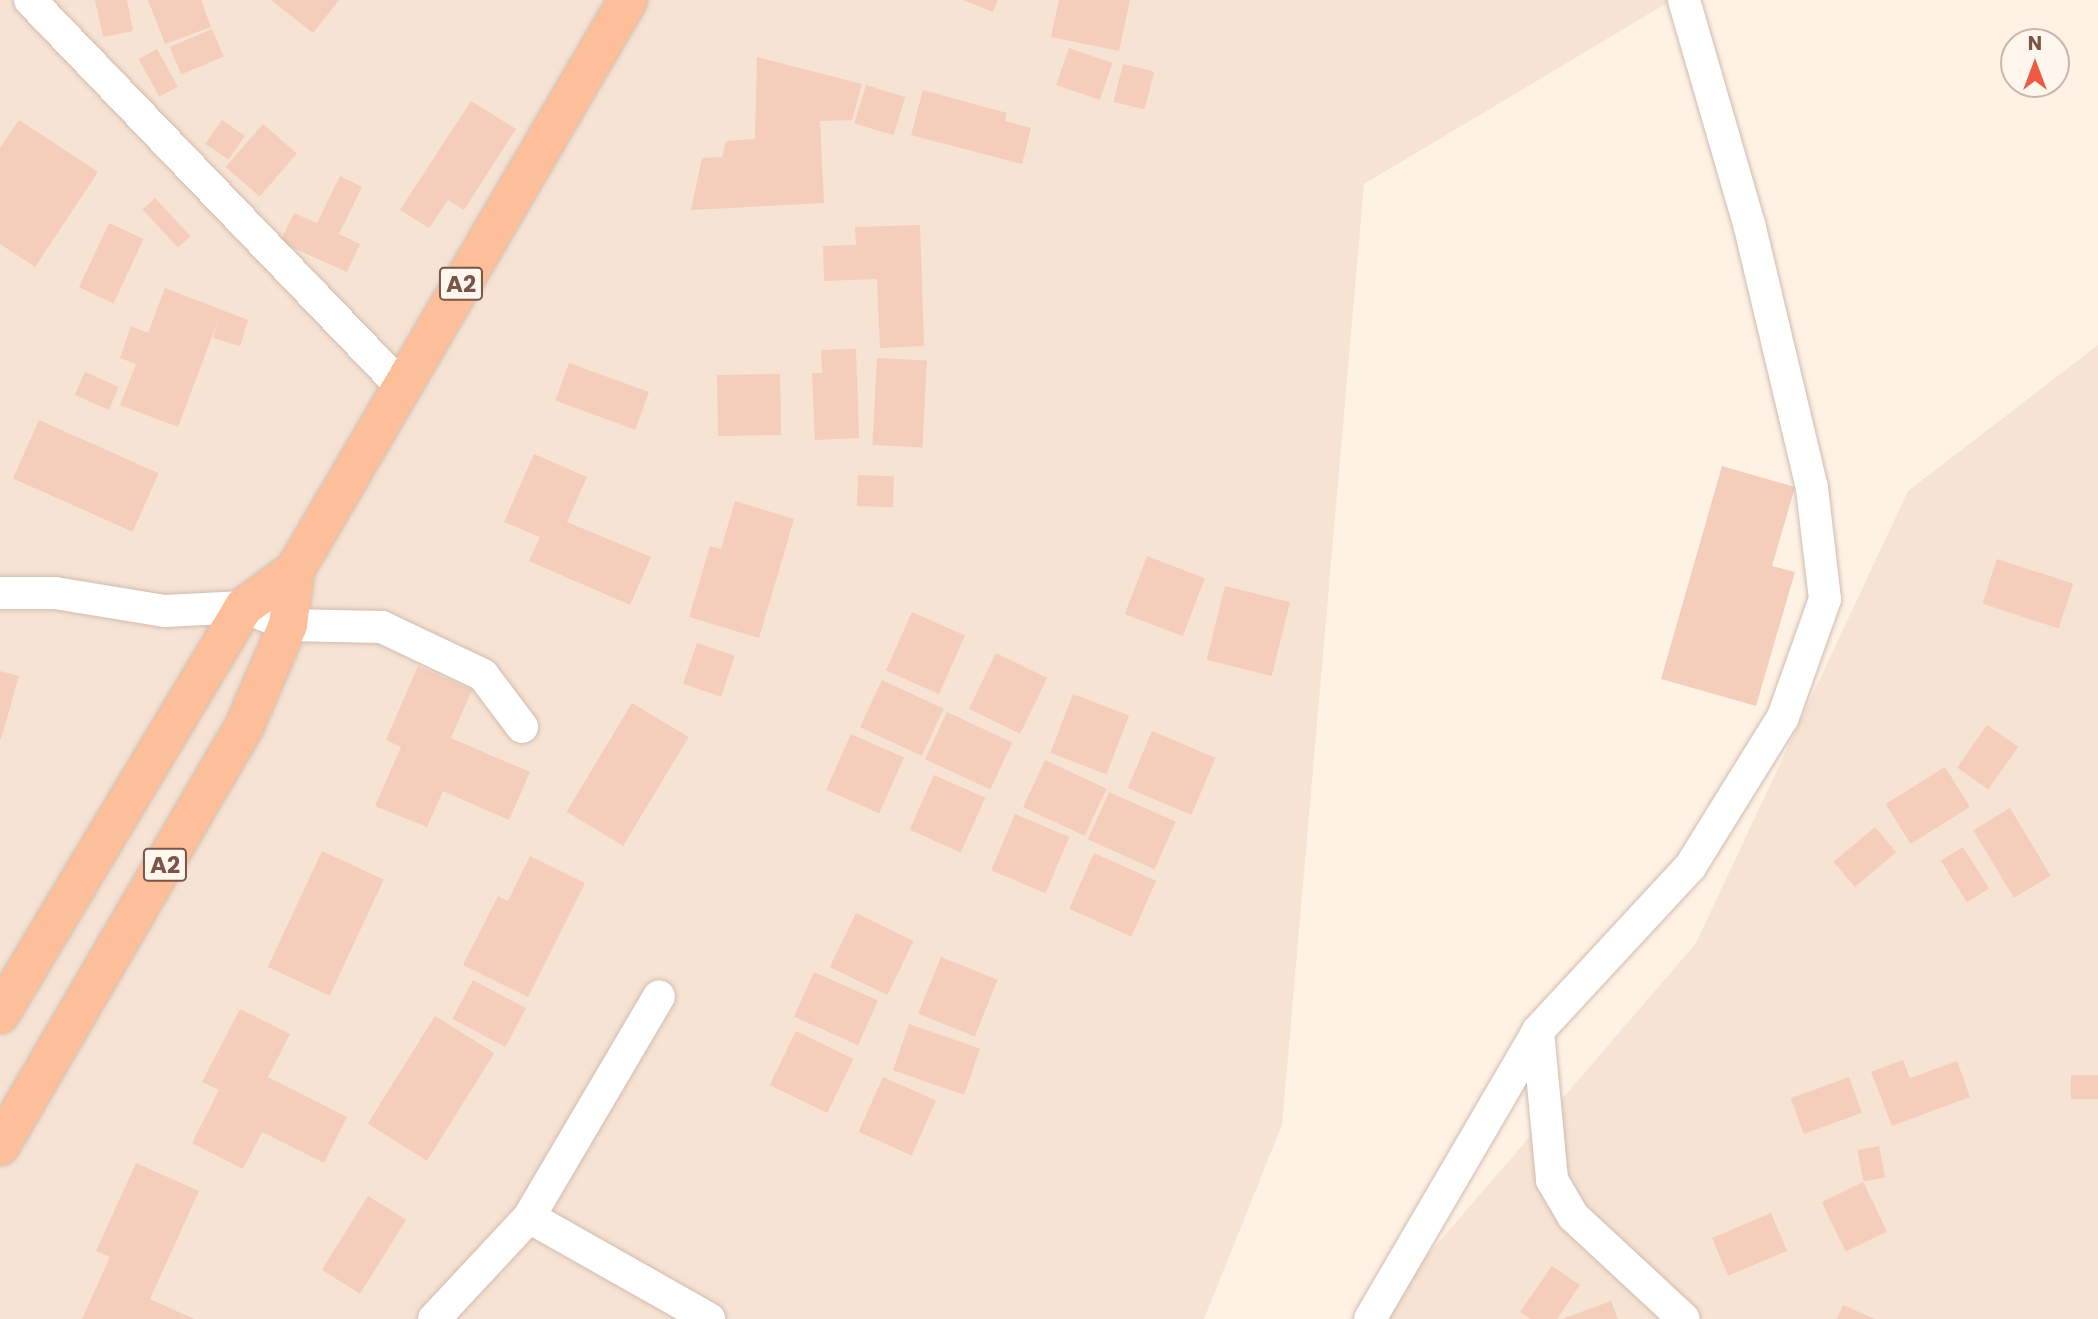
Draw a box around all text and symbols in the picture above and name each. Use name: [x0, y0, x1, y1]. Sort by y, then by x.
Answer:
north arrow: [2000, 28, 2070, 98]
text: N: [2028, 30, 2042, 57]
road number: A2: [438, 264, 484, 304]
road number: A2: [142, 846, 188, 884]

